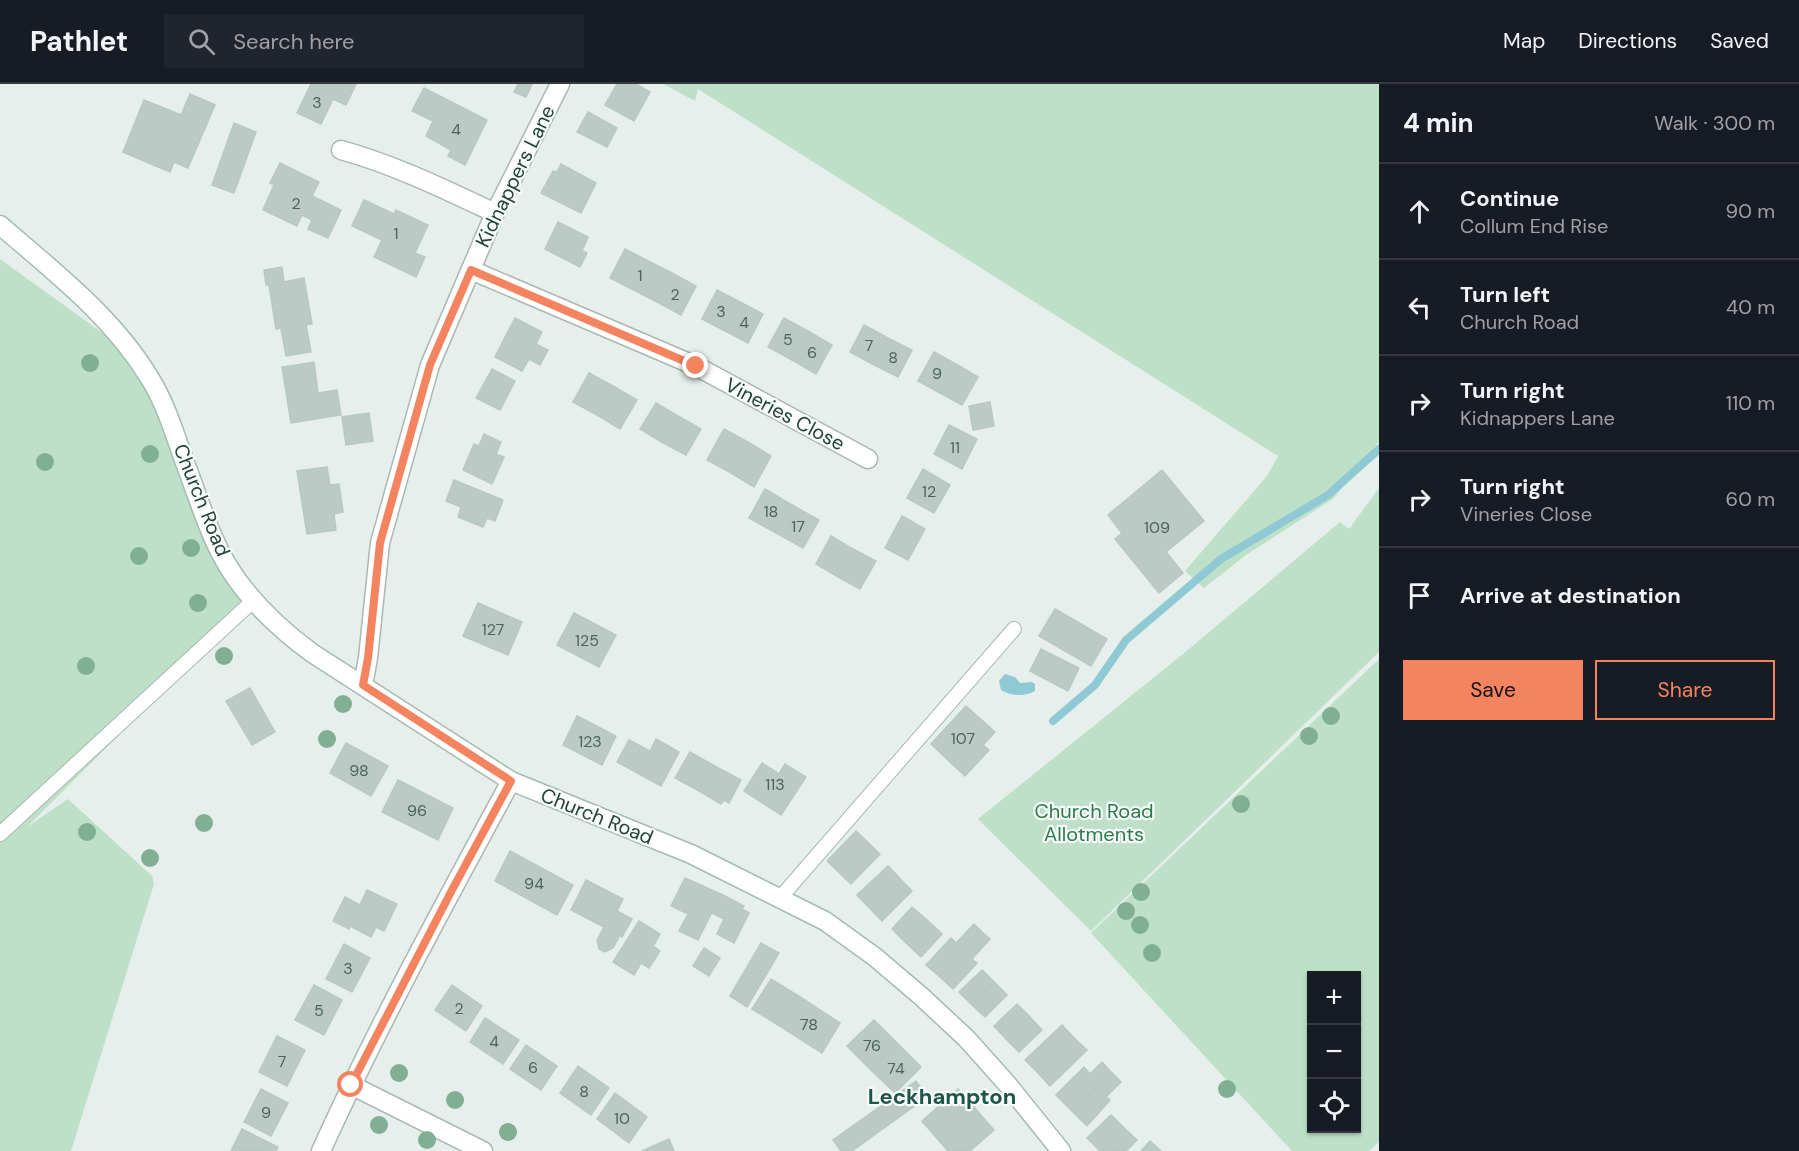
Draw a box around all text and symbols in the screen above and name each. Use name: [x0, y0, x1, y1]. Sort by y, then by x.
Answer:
search box: [164, 14, 584, 68]
text: Pathlet: [30, 23, 128, 60]
icon: search: [185, 25, 218, 58]
text: Search here: [233, 27, 355, 56]
text: Map: [1503, 27, 1545, 55]
text: Directions: [1578, 27, 1677, 55]
text: Saved: [1710, 27, 1769, 55]
house number: 3: [312, 92, 322, 113]
street label: Kidnappers Lane: [469, 101, 561, 251]
text: 4 min: [1403, 106, 1474, 140]
text: Walk · 300 m: [1654, 110, 1775, 136]
house number: 4: [451, 119, 461, 140]
text: Continue: [1460, 184, 1559, 213]
house number: 2: [291, 193, 301, 214]
icon: ahead: [1403, 195, 1436, 228]
text: 90 m: [1726, 198, 1775, 224]
text: Collum End Rise: [1460, 213, 1608, 239]
house number: 1: [394, 223, 399, 244]
house number: 1: [638, 265, 643, 286]
text: Turn left: [1460, 280, 1550, 309]
house number: 2: [670, 284, 680, 305]
icon: left: [1403, 291, 1436, 324]
text: 40 m: [1726, 294, 1775, 320]
house number: 3: [716, 301, 726, 322]
text: Church Road: [1460, 309, 1579, 335]
house number: 4: [739, 312, 749, 333]
house number: 5: [783, 329, 793, 350]
house number: 7: [865, 335, 873, 356]
house number: 6: [807, 342, 817, 363]
house number: 8: [888, 347, 898, 368]
route end: [682, 352, 708, 378]
house number: 9: [932, 363, 942, 384]
street label: Vineries Close: [721, 372, 849, 456]
text: Turn right: [1460, 376, 1565, 405]
icon: right: [1403, 387, 1436, 420]
text: 110 m: [1726, 390, 1775, 416]
text: Kidnappers Lane: [1460, 405, 1615, 431]
house number: 11: [950, 437, 960, 458]
street label: Church Road: [168, 440, 236, 560]
text: Turn right: [1460, 472, 1565, 501]
house number: 12: [922, 481, 936, 502]
icon: right: [1403, 483, 1436, 516]
text: 60 m: [1726, 486, 1775, 512]
house number: 18: [764, 501, 778, 522]
text: Vineries Close: [1460, 501, 1592, 527]
house number: 17: [791, 516, 805, 537]
house number: 109: [1144, 517, 1170, 538]
icon: arrive: [1403, 579, 1436, 612]
text: Arrive at destination: [1460, 581, 1681, 610]
house number: 127: [482, 619, 504, 640]
house number: 125: [575, 630, 599, 651]
button: Save: [1403, 660, 1583, 720]
button: Share: [1595, 660, 1775, 720]
house number: 107: [951, 728, 975, 749]
house number: 123: [578, 731, 602, 752]
house number: 98: [349, 760, 369, 781]
house number: 113: [765, 774, 785, 795]
street label: Church Road: [537, 782, 657, 850]
park label: Church Road Allotments: [1034, 798, 1154, 847]
house number: 96: [407, 800, 427, 821]
house number: 94: [524, 873, 544, 894]
house number: 3: [343, 958, 353, 979]
map controls: [1307, 971, 1361, 1133]
button: +: [1307, 971, 1361, 1025]
house number: 2: [454, 998, 464, 1019]
house number: 5: [314, 1000, 324, 1021]
house number: 78: [800, 1014, 818, 1035]
button: −: [1307, 1025, 1361, 1079]
house number: 4: [489, 1031, 499, 1052]
house number: 76: [863, 1035, 881, 1056]
house number: 7: [278, 1051, 286, 1072]
house number: 6: [528, 1057, 538, 1078]
house number: 74: [887, 1058, 905, 1079]
route start: [337, 1071, 363, 1097]
button: locate: [1307, 1079, 1361, 1133]
house number: 8: [579, 1081, 589, 1102]
district label: Leckhampton: [868, 1082, 1016, 1111]
house number: 9: [261, 1102, 271, 1123]
house number: 10: [614, 1108, 630, 1129]

